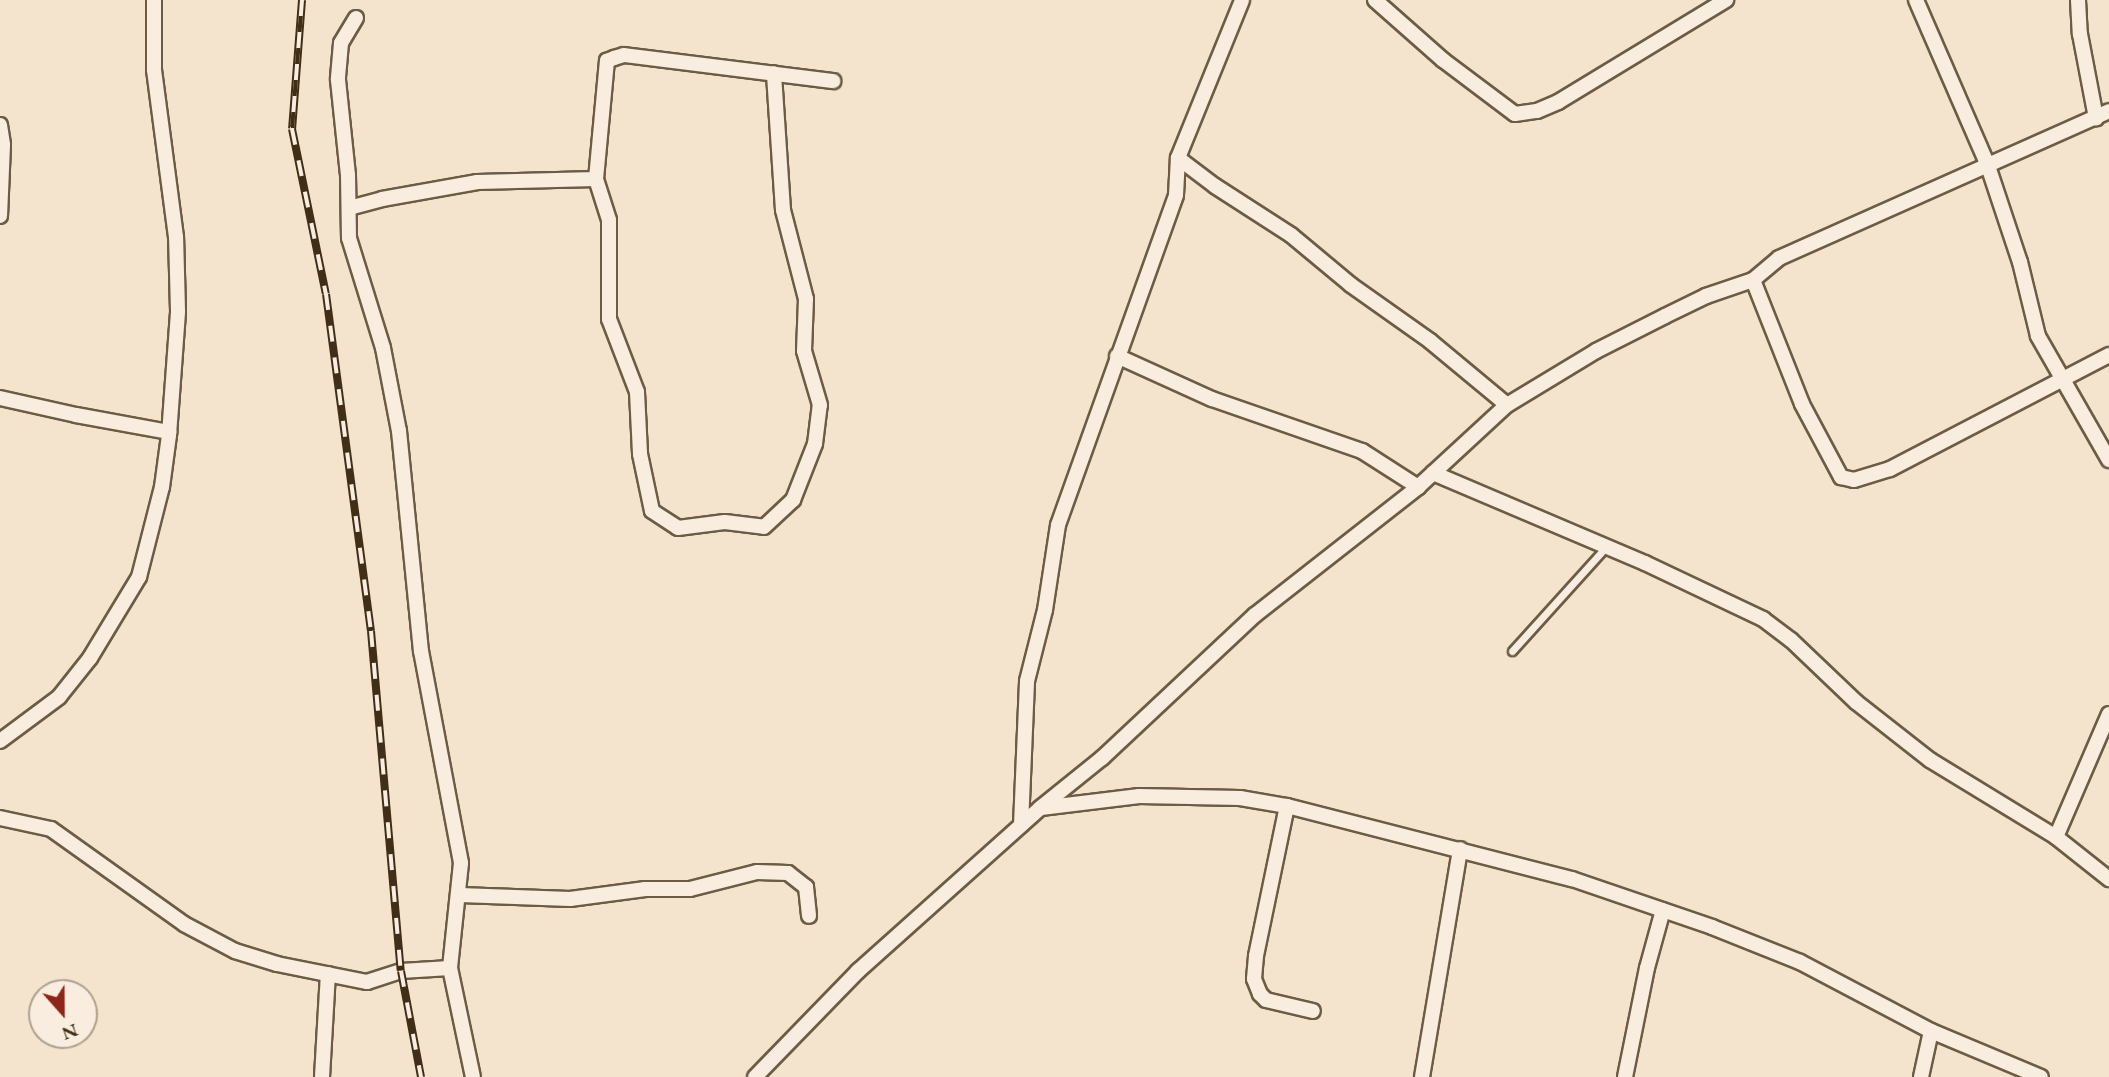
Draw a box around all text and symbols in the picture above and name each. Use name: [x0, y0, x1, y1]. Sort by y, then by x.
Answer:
north arrow: [28, 979, 98, 1049]
text: N: [58, 1018, 82, 1047]

